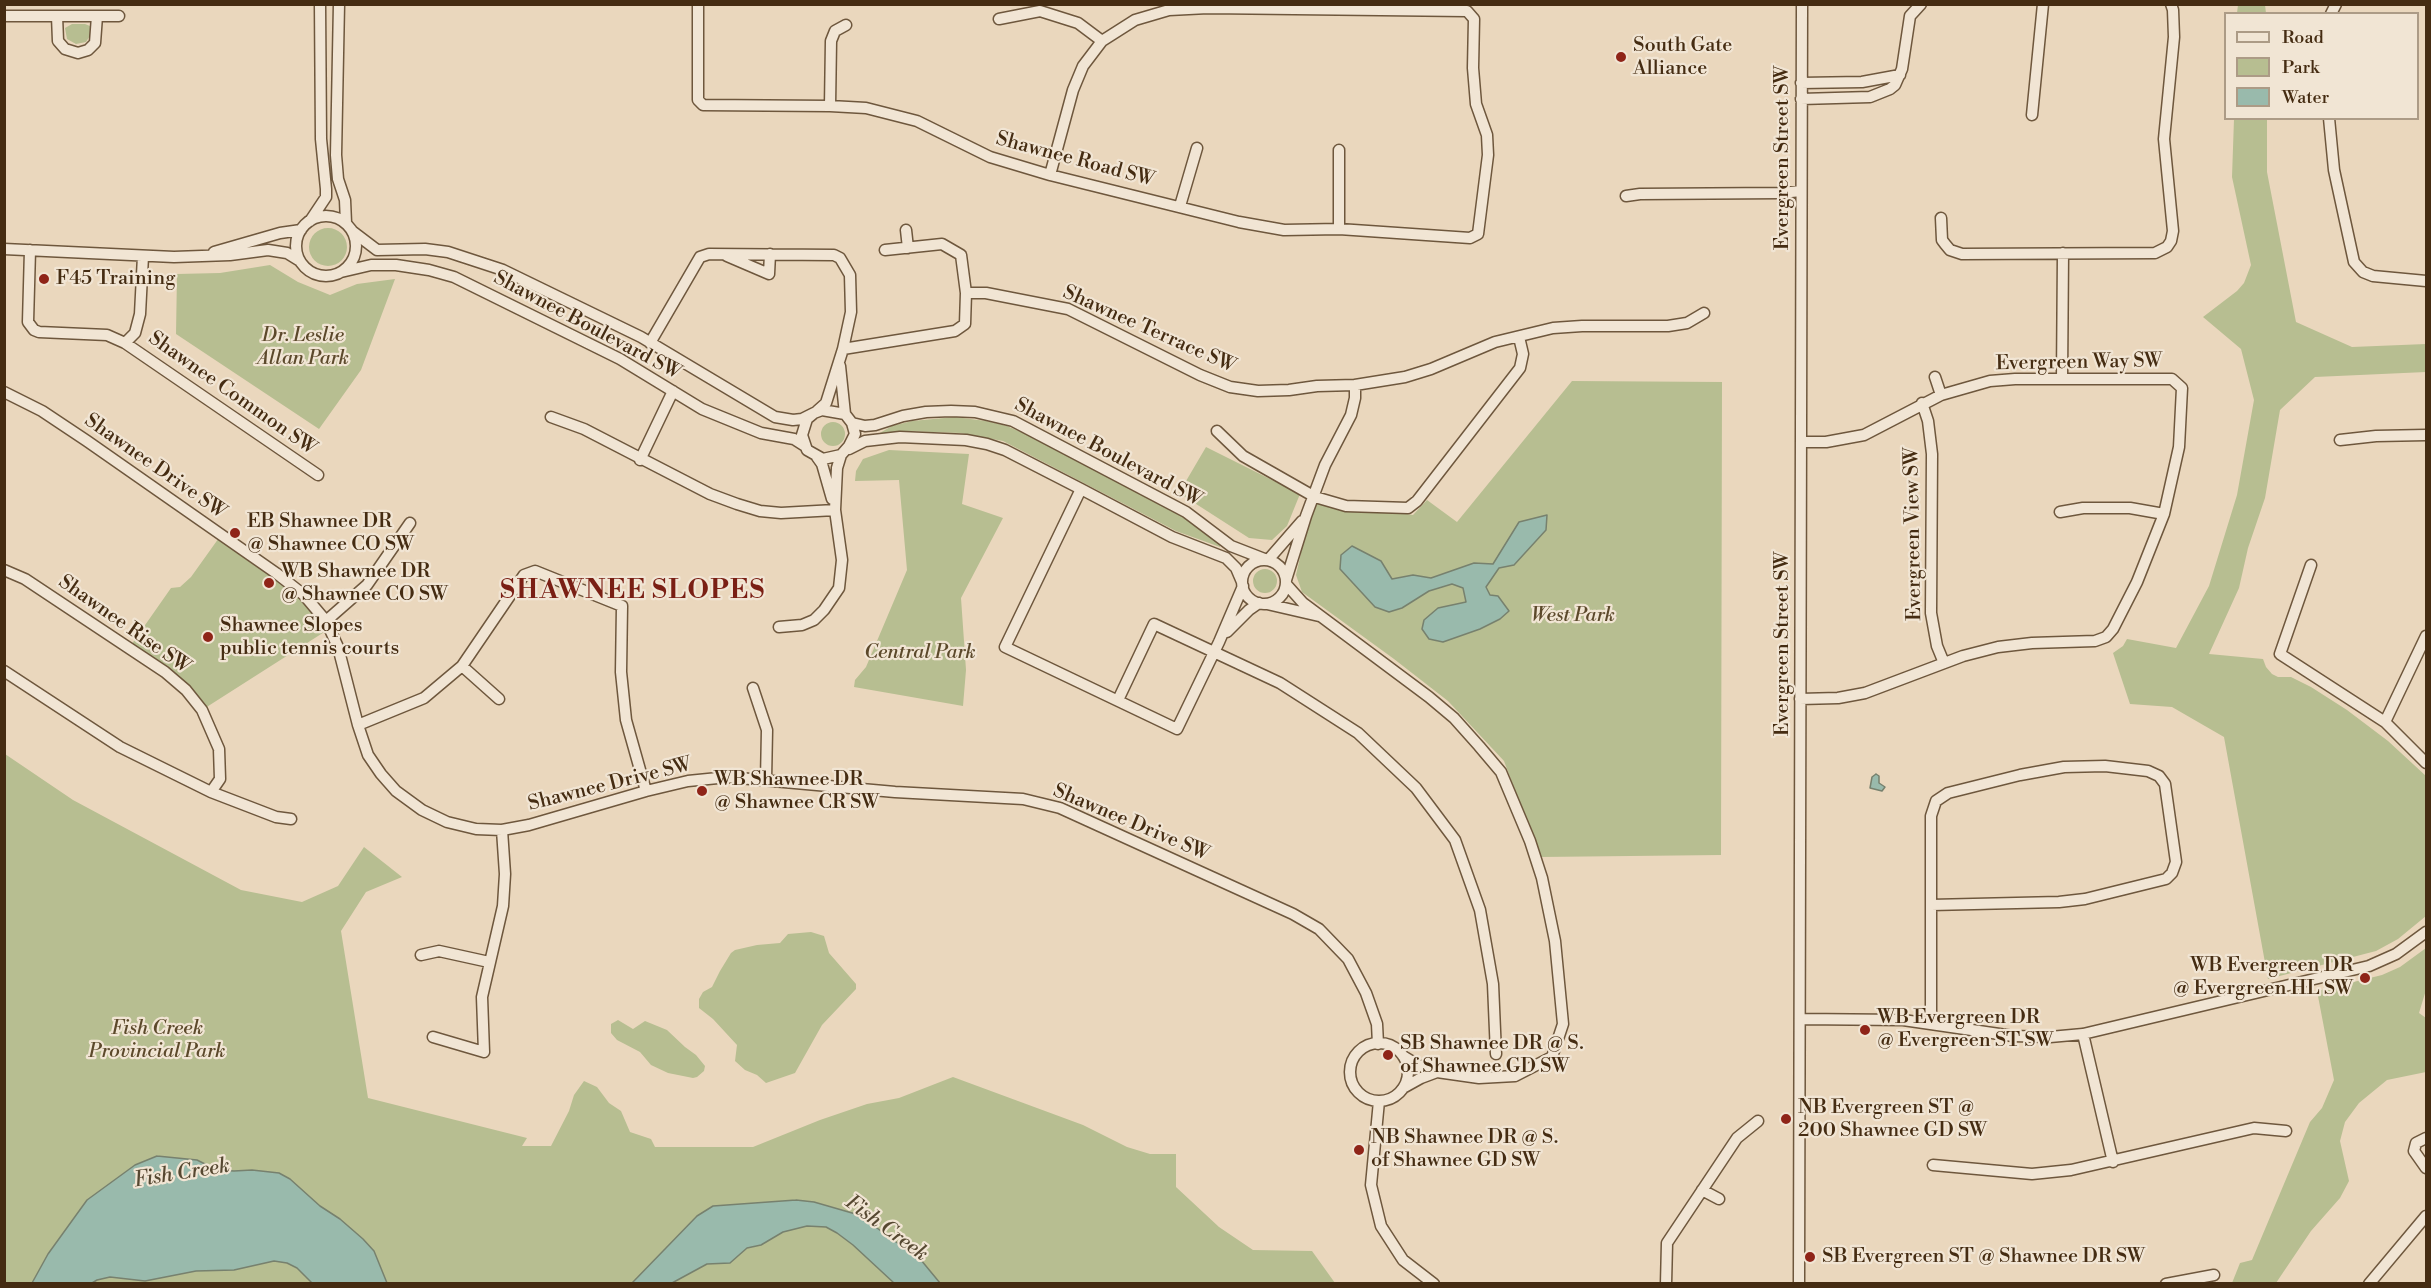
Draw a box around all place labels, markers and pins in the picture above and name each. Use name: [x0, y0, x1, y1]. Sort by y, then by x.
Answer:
place label: South Gate Alliance: [1633, 34, 1732, 81]
marker: South Gate Alliance: [1614, 50, 1628, 64]
place label: F45 Training: [56, 267, 175, 291]
marker: F45 Training: [37, 272, 51, 286]
place label: EB Shawnee DR @ Shawnee CO SW: [247, 510, 414, 557]
marker: EB Shawnee DR @ Shawnee CO SW: [228, 526, 242, 540]
place label: WB Shawnee DR @ Shawnee CO SW: [281, 560, 448, 607]
marker: WB Shawnee DR @ Shawnee CO SW: [262, 576, 276, 590]
place label: Shawnee Slopes public tennis courts: [220, 614, 399, 661]
marker: Shawnee Slopes public tennis courts: [201, 630, 215, 644]
place label: WB Shawnee DR @ Shawnee CR SW: [714, 768, 879, 815]
marker: WB Shawnee DR @ Shawnee CR SW: [695, 784, 709, 798]
place label: WB Evergreen DR @ Evergreen HL SW: [2173, 954, 2353, 1001]
marker: WB Evergreen DR @ Evergreen HL SW: [2358, 971, 2372, 985]
place label: WB Evergreen DR @ Evergreen ST SW: [1877, 1006, 2053, 1053]
marker: WB Evergreen DR @ Evergreen ST SW: [1858, 1023, 1872, 1037]
place label: SB Shawnee DR @ S. of Shawnee GD SW: [1400, 1032, 1584, 1079]
marker: SB Shawnee DR @ S. of Shawnee GD SW: [1381, 1048, 1395, 1062]
place label: NB Evergreen ST @ 200 Shawnee GD SW: [1798, 1096, 1987, 1143]
marker: NB Evergreen ST @ 200 Shawnee GD SW: [1779, 1112, 1793, 1126]
place label: NB Shawnee DR @ S. of Shawnee GD SW: [1371, 1126, 1558, 1173]
marker: NB Shawnee DR @ S. of Shawnee GD SW: [1352, 1143, 1366, 1157]
place label: SB Evergreen ST @ Shawnee DR SW: [1822, 1245, 2145, 1269]
marker: SB Evergreen ST @ Shawnee DR SW: [1803, 1250, 1817, 1264]

